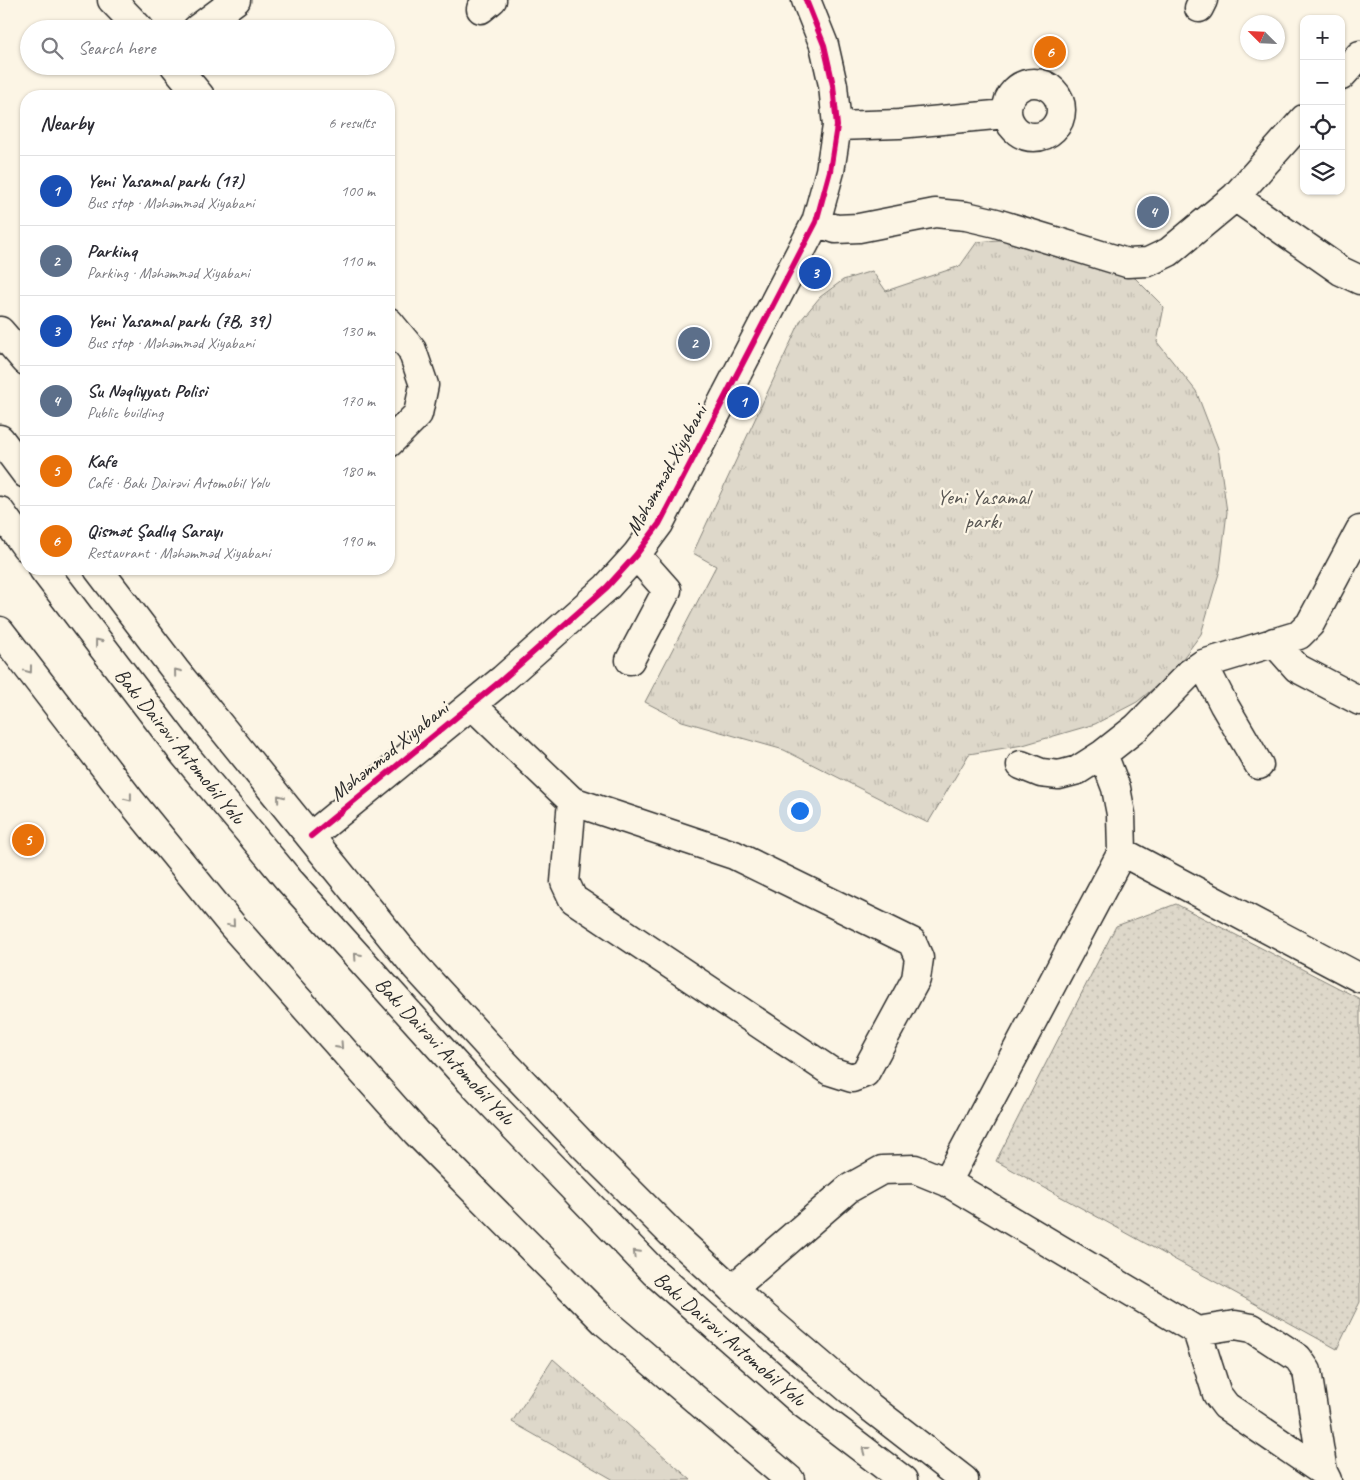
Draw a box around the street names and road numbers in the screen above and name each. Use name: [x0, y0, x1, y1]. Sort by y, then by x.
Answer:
street label: Məhəmməd Xiyabani: [619, 398, 714, 540]
street label: Bakı Dairəvi Avtomobil Yolu: [109, 663, 252, 830]
street label: Məhəmməd Xiyabani: [324, 693, 456, 807]
street label: Bakı Dairəvi Avtomobil Yolu: [370, 971, 521, 1131]
street label: Bakı Dairəvi Avtomobil Yolu: [649, 1266, 812, 1413]

